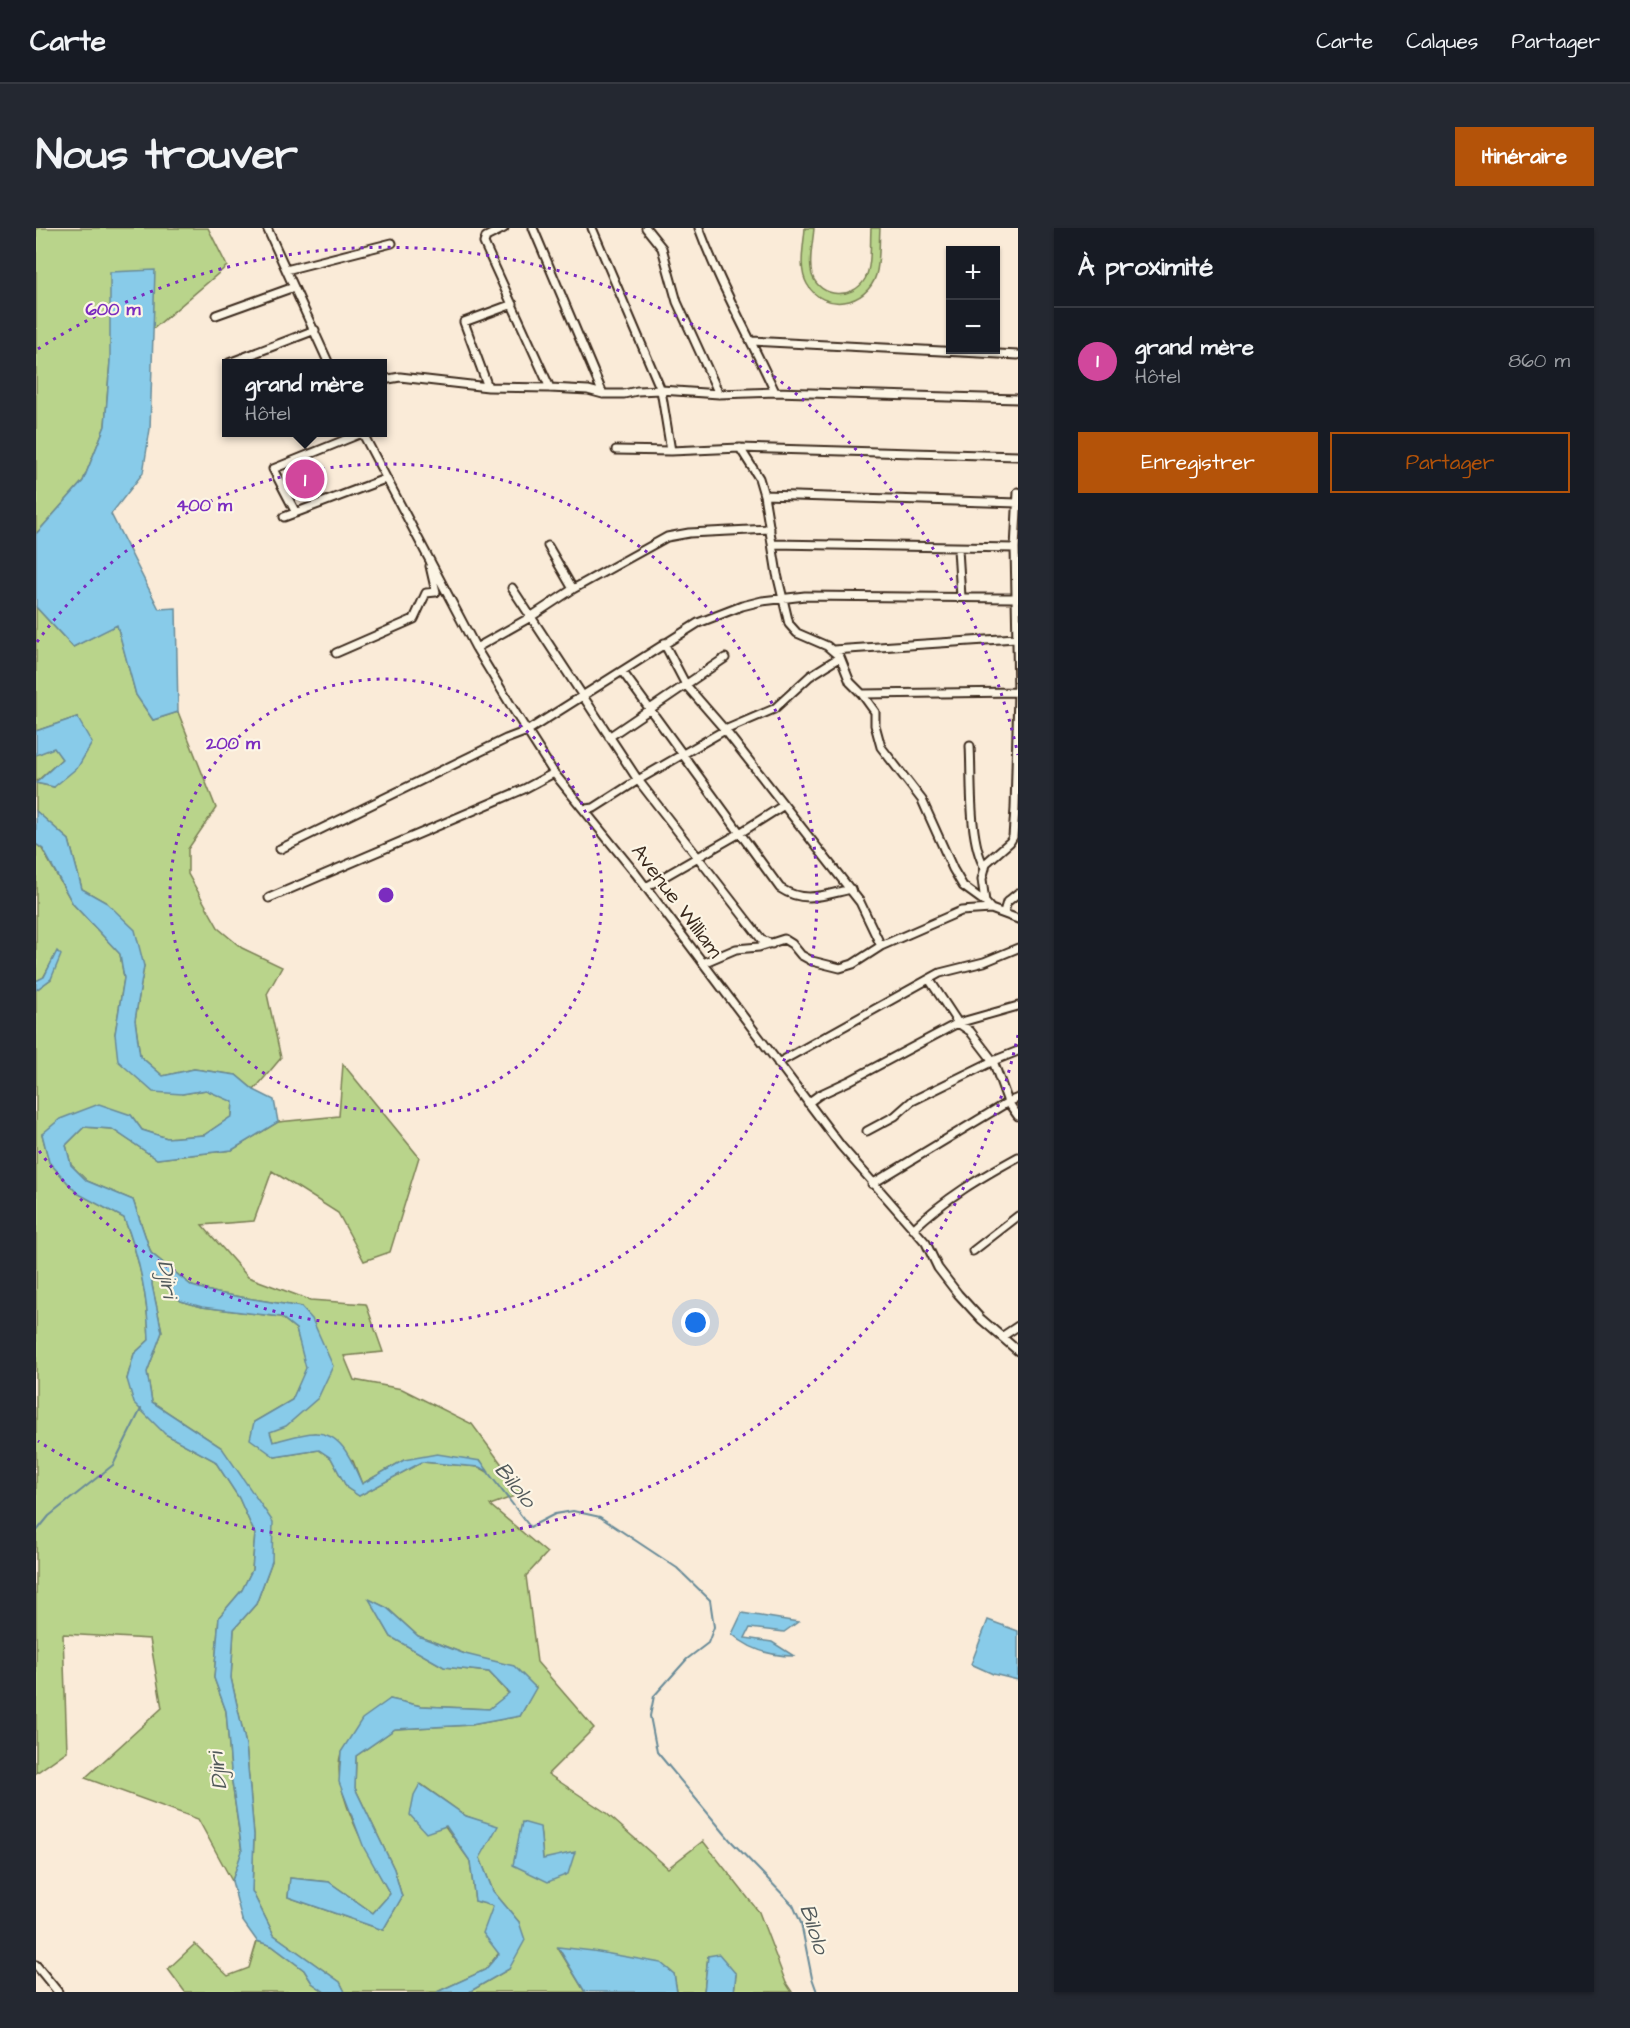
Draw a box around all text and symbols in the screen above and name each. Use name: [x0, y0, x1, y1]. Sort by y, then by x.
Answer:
text: Carte: [30, 22, 106, 61]
text: Carte: [1316, 27, 1373, 56]
text: Calques: [1406, 27, 1478, 56]
text: Partager: [1511, 27, 1600, 56]
text: Nous trouver: [36, 127, 298, 185]
button: Itinéraire: [1455, 127, 1594, 186]
map controls: [946, 246, 1000, 354]
button: +: [946, 246, 1000, 300]
text: À proximité: [1078, 249, 1213, 285]
text: 600 m: [85, 297, 142, 322]
button: −: [946, 300, 1000, 354]
text: grand mère: [1135, 332, 1254, 363]
text: 1: [1096, 347, 1099, 375]
text: 860 m: [1508, 347, 1570, 375]
popup: [222, 359, 387, 437]
text: Hôtel: [1135, 363, 1180, 391]
text: grand mère: [245, 369, 364, 400]
text: Hôtel: [245, 400, 291, 428]
button: Enregistrer: [1078, 432, 1318, 493]
button: Partager: [1330, 432, 1570, 493]
pin: 1: [286, 456, 324, 502]
text: 400 m: [176, 493, 233, 518]
text: 200 m: [205, 731, 261, 756]
street label: Avenue William: [624, 838, 730, 965]
centre of rings: [376, 885, 396, 905]
water label: Djiri: [149, 1259, 185, 1302]
your location: [681, 1308, 710, 1337]
water label: Bilolo: [487, 1456, 544, 1516]
water label: Djiri: [200, 1748, 235, 1791]
water label: Bilolo: [791, 1900, 837, 1959]

